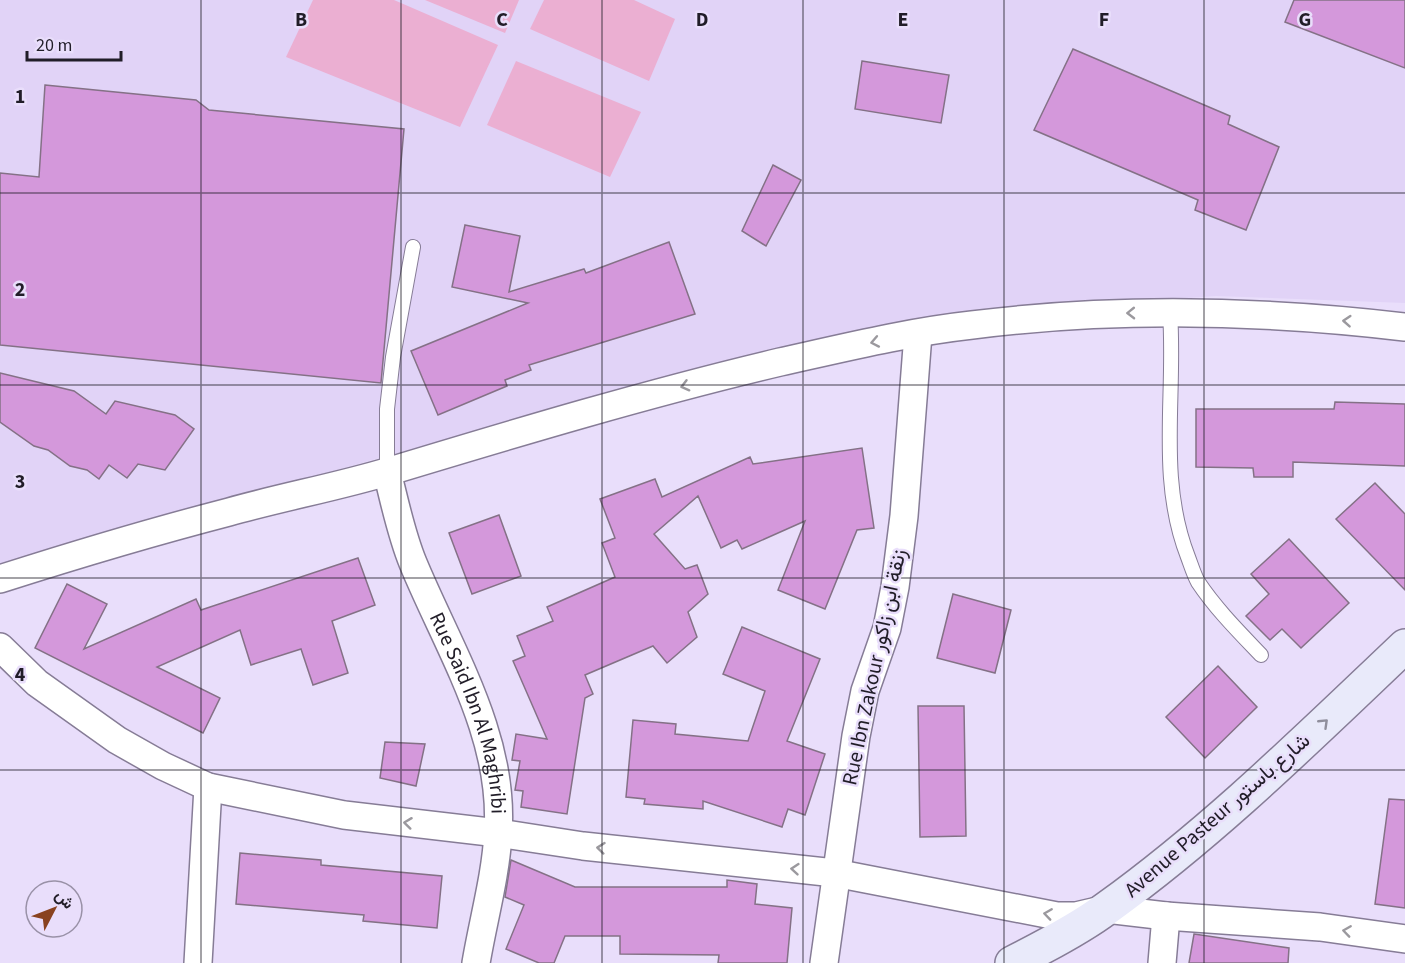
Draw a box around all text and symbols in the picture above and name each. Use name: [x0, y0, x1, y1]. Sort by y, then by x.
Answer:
text: B: [295, 6, 307, 34]
text: C: [496, 6, 508, 34]
text: D: [696, 6, 708, 34]
text: E: [898, 6, 908, 34]
text: F: [1099, 6, 1109, 34]
text: G: [1299, 6, 1311, 34]
scale bar: [27, 24, 122, 62]
text: 20 m: [36, 33, 72, 58]
text: 1: [15, 83, 25, 111]
text: 2: [15, 276, 25, 304]
one-way arrow: [1127, 306, 1136, 319]
one-way arrow: [1342, 314, 1351, 327]
one-way arrow: [871, 335, 881, 348]
one-way arrow: [680, 379, 691, 391]
text: 3: [15, 468, 25, 496]
street label: Rue Ibn Zakour زنقة ابن زاكور: [834, 546, 914, 788]
street label: Rue Said Ibn Al Maghribi: [422, 607, 514, 814]
text: 4: [15, 661, 26, 689]
one-way arrow: [1317, 719, 1327, 730]
street label: Avenue Pasteur شارع باستور: [1117, 726, 1317, 904]
one-way arrow: [403, 817, 412, 830]
one-way arrow: [596, 842, 605, 855]
one-way arrow: [790, 863, 799, 876]
north arrow: [24, 879, 84, 939]
text: ش: [50, 885, 79, 914]
one-way arrow: [1044, 909, 1053, 921]
one-way arrow: [1342, 925, 1352, 937]

